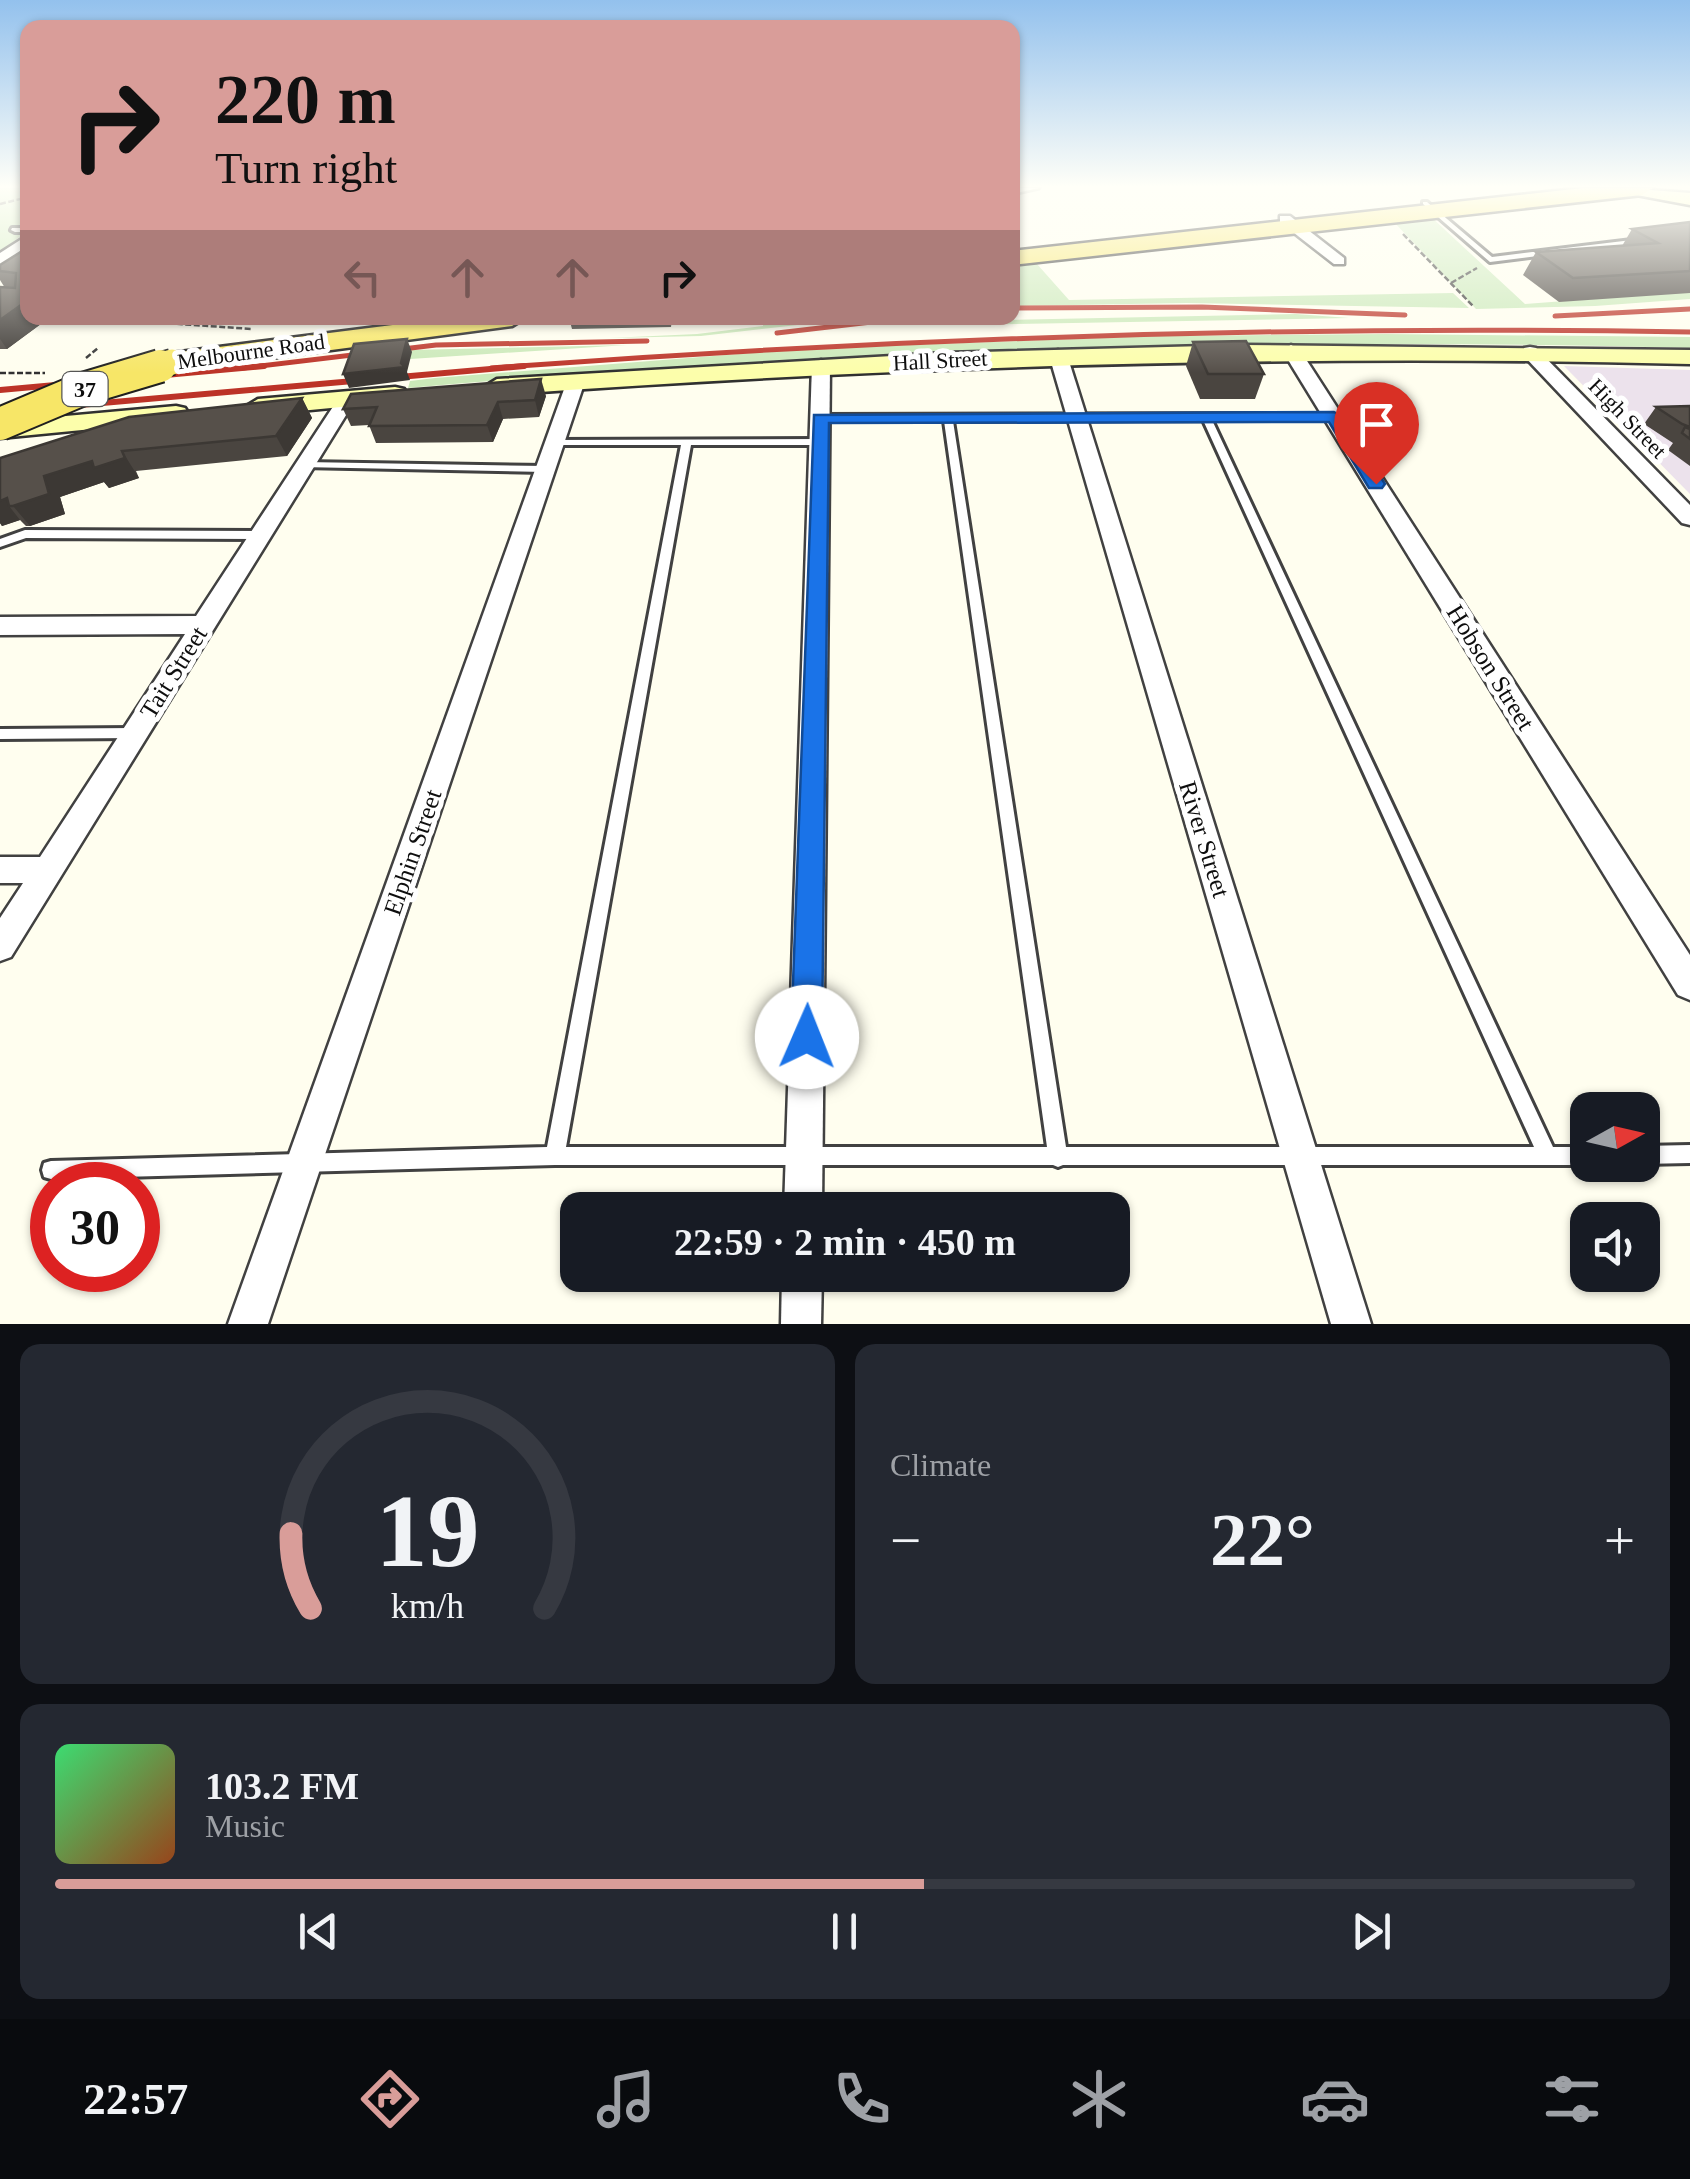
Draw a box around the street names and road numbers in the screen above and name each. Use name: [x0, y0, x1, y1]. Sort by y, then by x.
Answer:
street label: Melbourne Road: [176, 329, 326, 374]
street label: Hall Street: [892, 346, 988, 375]
road number: 37: [62, 372, 108, 406]
street label: High Street: [1584, 373, 1672, 463]
street label: Hobson Street: [1441, 600, 1540, 735]
street label: Tait Street: [135, 621, 212, 723]
street label: River Street: [1174, 778, 1235, 901]
street label: Elphin Street: [378, 786, 447, 919]

